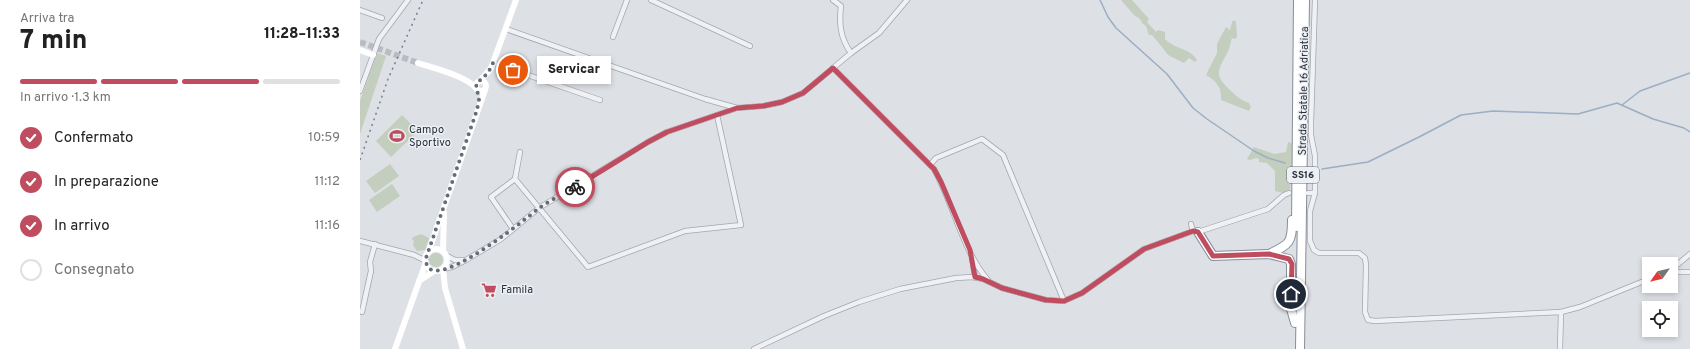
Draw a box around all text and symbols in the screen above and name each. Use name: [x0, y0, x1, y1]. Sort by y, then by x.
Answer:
text: Arriva tra: [20, 11, 74, 27]
text: 7 min: [20, 25, 87, 58]
text: 11:28–11:33: [264, 25, 340, 44]
street label: Strada Statale 16 Adriatica: [1296, 26, 1312, 156]
pin: [496, 53, 530, 87]
callout: Servicar: [537, 56, 611, 84]
icon: bag: [502, 59, 524, 81]
text: Servicar: [548, 62, 600, 78]
text: In arrivo · 1.3 km: [20, 90, 111, 106]
place label: Campo Sportivo: [409, 123, 451, 150]
icon: check: [20, 127, 42, 149]
sports icon: Campo Sportivo: [388, 127, 406, 145]
text: Confermato: [54, 129, 133, 148]
text: 10:59: [308, 130, 340, 146]
courier: [555, 167, 595, 207]
road number: SS16: [1287, 167, 1319, 183]
icon: check: [20, 171, 42, 193]
text: In preparazione: [54, 173, 159, 192]
text: 11:12: [315, 174, 340, 190]
icon: bike: [564, 176, 586, 198]
icon: check: [20, 215, 42, 237]
text: In arrivo: [54, 217, 110, 236]
text: 11:16: [315, 218, 340, 234]
north arrow: [1642, 257, 1678, 293]
map controls: [1642, 257, 1678, 337]
text: Consegnato: [54, 261, 134, 280]
pin: [1274, 277, 1308, 311]
supermarket icon: Famila: [480, 281, 498, 299]
place label: Famila: [501, 283, 533, 297]
icon: home: [1280, 283, 1302, 305]
button: locate: [1642, 301, 1678, 337]

